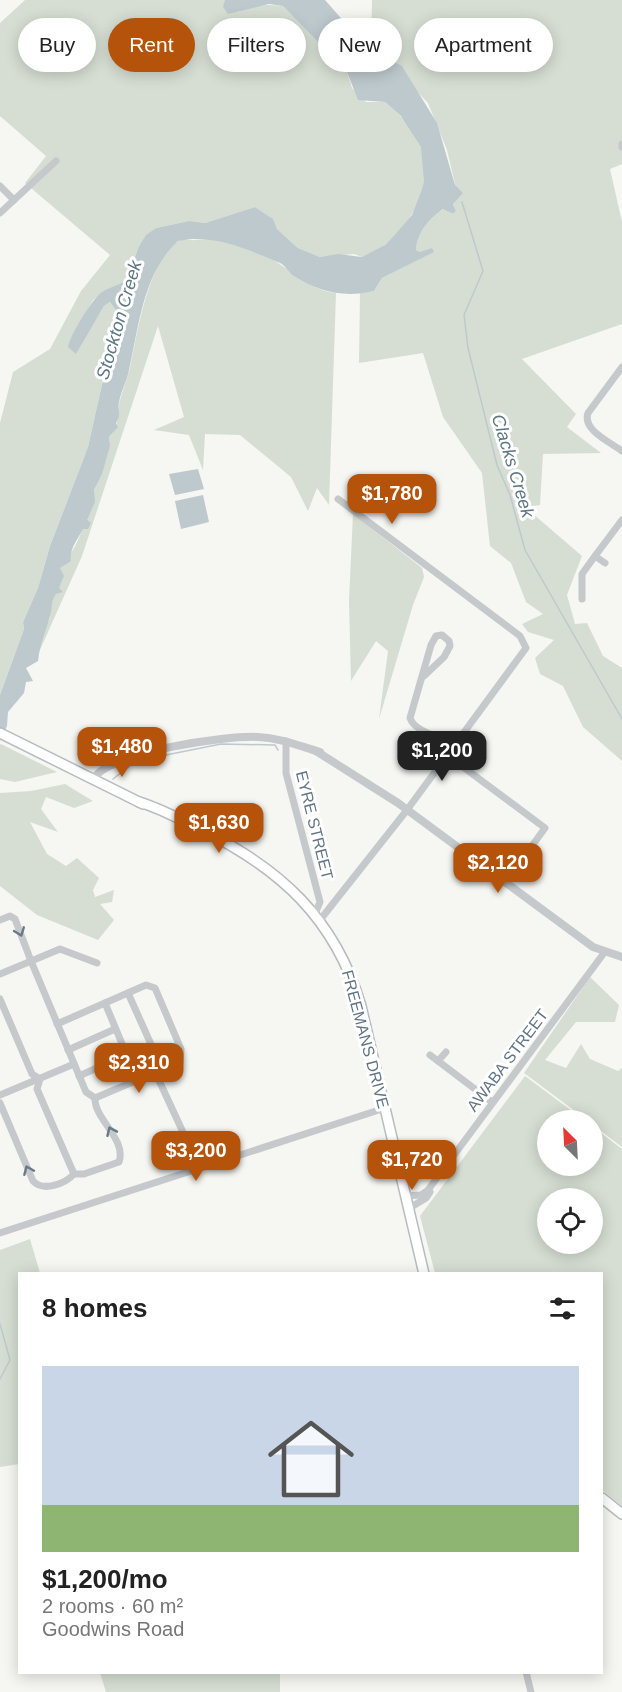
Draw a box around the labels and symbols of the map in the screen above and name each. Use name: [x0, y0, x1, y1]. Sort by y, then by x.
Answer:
water label: Stockton Creek: [92, 257, 146, 382]
water label: Clacks Creek: [488, 412, 538, 521]
pin: $1,780: [343, 474, 441, 525]
pin: $1,480: [73, 727, 171, 778]
pin: $1,200: [393, 731, 491, 782]
street label: EYRE STREET: [293, 769, 336, 881]
pin: $1,630: [170, 803, 268, 854]
pin: $2,120: [449, 843, 547, 894]
one-way arrow: [13, 926, 25, 937]
street label: FREEMANS DRIVE: [339, 968, 392, 1110]
street label: AWABA STREET: [464, 1006, 551, 1115]
pin: $2,310: [90, 1043, 188, 1094]
north arrow: [537, 1110, 603, 1176]
one-way arrow: [106, 1127, 118, 1138]
pin: $3,200: [147, 1131, 245, 1182]
pin: $1,720: [363, 1140, 461, 1191]
one-way arrow: [23, 1166, 35, 1177]

